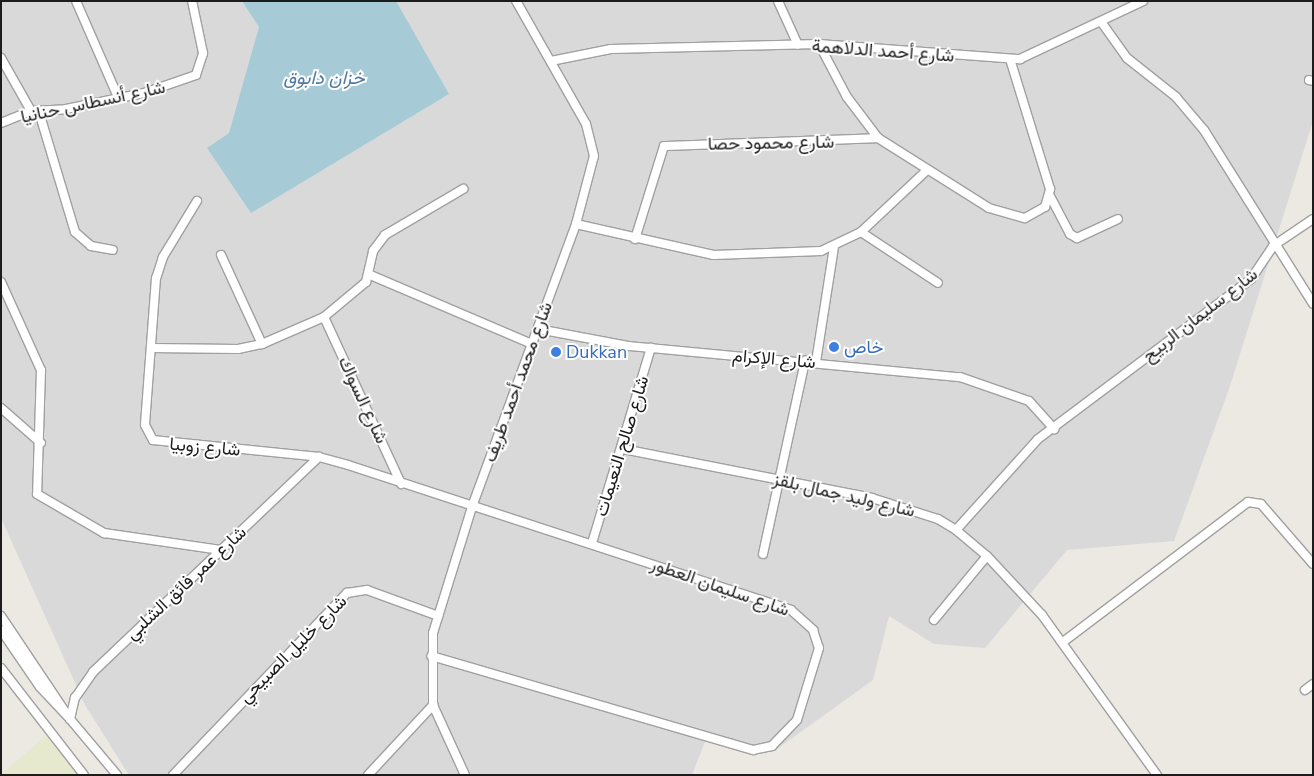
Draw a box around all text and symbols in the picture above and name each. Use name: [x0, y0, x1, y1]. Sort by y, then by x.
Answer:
street label: شارع أحمد الدلاهمة: [811, 35, 955, 67]
water label: خزان دابوق: [283, 68, 365, 90]
street label: شارع أنسطاس حنانيا: [19, 76, 167, 128]
street label: شارع محمود حصا: [708, 131, 834, 155]
street label: شارع سليمان الربيح: [1138, 263, 1262, 367]
street label: شارع محمد أحمد طريف: [479, 299, 557, 465]
place label: خاص: [844, 336, 883, 358]
place label: Dukkan: [566, 341, 627, 363]
marker: خاص: [828, 341, 840, 353]
street label: شارع الإكرام: [731, 345, 817, 373]
marker: Dukkan: [550, 346, 562, 358]
street label: شارع السواك: [333, 353, 393, 447]
street label: شارع صالح النعيمات: [590, 373, 654, 519]
street label: شارع زوبيا: [169, 433, 241, 461]
street label: شارع وليد جمال بلقز: [771, 468, 917, 522]
street label: شارع عمر فائق الشلبي: [121, 521, 251, 645]
street label: شارع سليمان العطور: [648, 553, 792, 621]
street label: شارع خليل الصبيحي: [234, 590, 352, 708]

